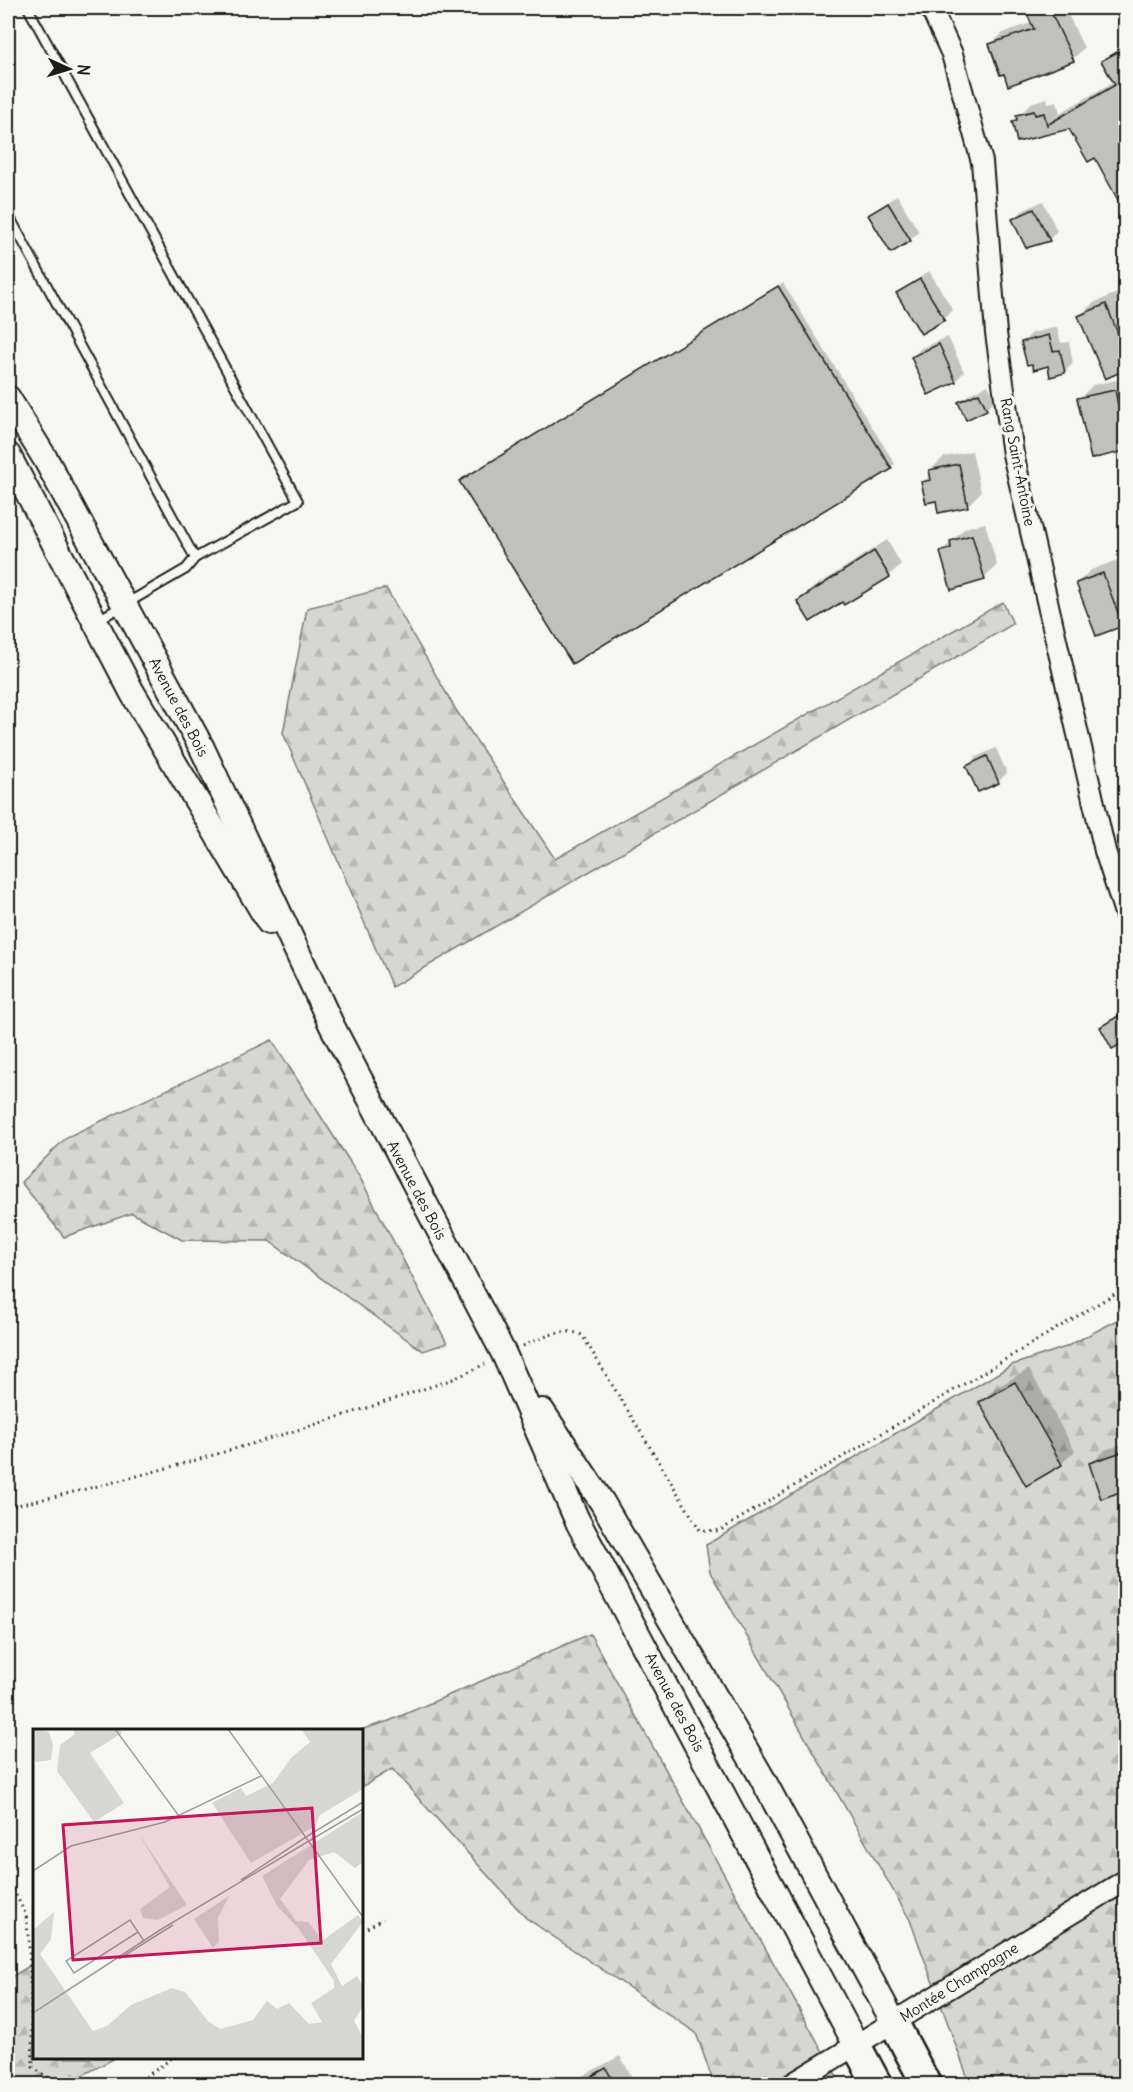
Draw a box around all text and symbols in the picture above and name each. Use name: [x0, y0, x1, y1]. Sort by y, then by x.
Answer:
north arrow: [39, 39, 99, 99]
text: N: [74, 64, 94, 76]
street label: Rang Saint-Antoine: [996, 396, 1040, 528]
street label: Avenue des Bois: [145, 654, 213, 760]
street label: Avenue des Bois: [383, 1137, 451, 1243]
street label: Avenue des Bois: [641, 1649, 709, 1755]
inset map: [33, 1729, 363, 2059]
street label: Montée Champagne: [896, 1938, 1022, 2026]

